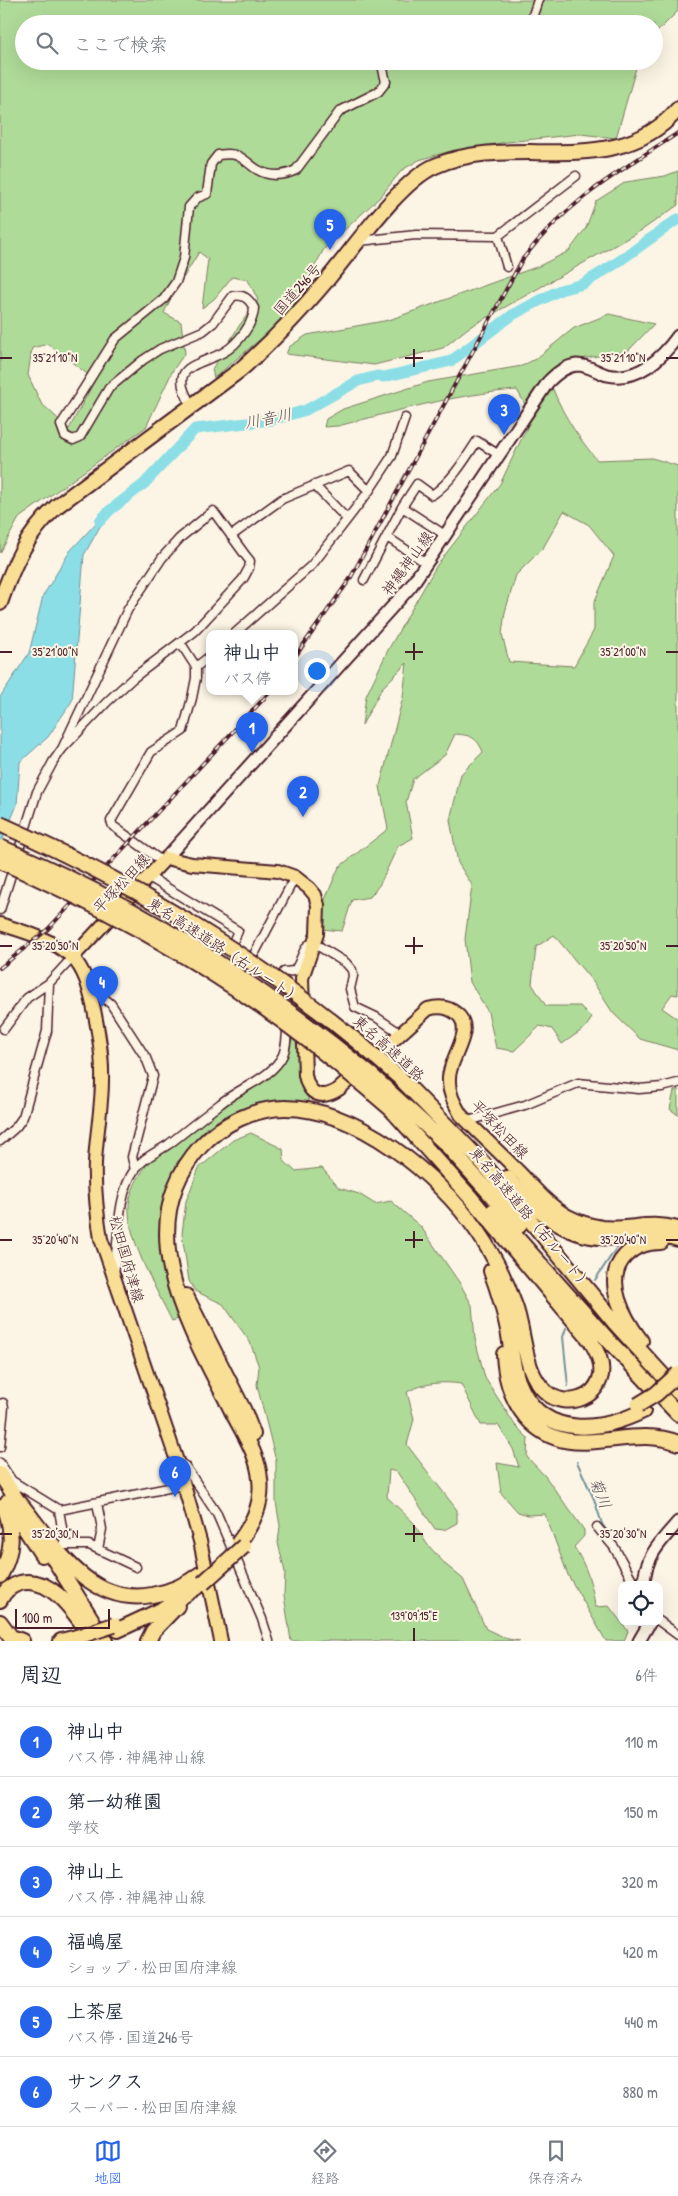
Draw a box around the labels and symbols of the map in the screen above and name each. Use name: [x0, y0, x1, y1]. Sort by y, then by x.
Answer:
pin: 5: [314, 209, 346, 250]
street label: 国道246号: [268, 258, 326, 320]
text: 35°21'10"N: [33, 349, 77, 366]
text: 35°21'10"N: [601, 349, 645, 366]
pin: 3: [488, 394, 520, 435]
water label: 川音川: [242, 403, 294, 433]
street label: 神縄神山線: [376, 526, 438, 600]
text: 35°21'00"N: [32, 643, 78, 660]
text: 35°21'00"N: [600, 643, 646, 660]
your location: [304, 658, 330, 684]
pin: 1: [236, 712, 268, 753]
pin: 2: [287, 776, 319, 817]
street label: 平塚松田線: [88, 848, 154, 918]
street label: 東名高速道路（右ルート）: [144, 892, 306, 1008]
text: 35°20'50"N: [32, 937, 78, 954]
text: 35°20'50"N: [600, 937, 646, 954]
pin: 4: [86, 966, 118, 1007]
street label: 東名高速道路: [349, 1010, 429, 1086]
street label: 平塚松田線: [466, 1095, 534, 1163]
street label: 東名高速道路（右ルート）: [465, 1142, 597, 1294]
street label: 松田国府津線: [105, 1213, 149, 1305]
text: 35°20'40"N: [32, 1231, 78, 1248]
text: 35°20'40"N: [600, 1231, 646, 1248]
pin: 6: [159, 1456, 191, 1497]
water label: 菊川: [585, 1474, 617, 1512]
text: 35°20'30"N: [32, 1525, 78, 1542]
text: 35°20'30"N: [600, 1525, 646, 1542]
scale bar: [15, 1606, 110, 1629]
text: 139°09'15"E: [390, 1607, 438, 1624]

